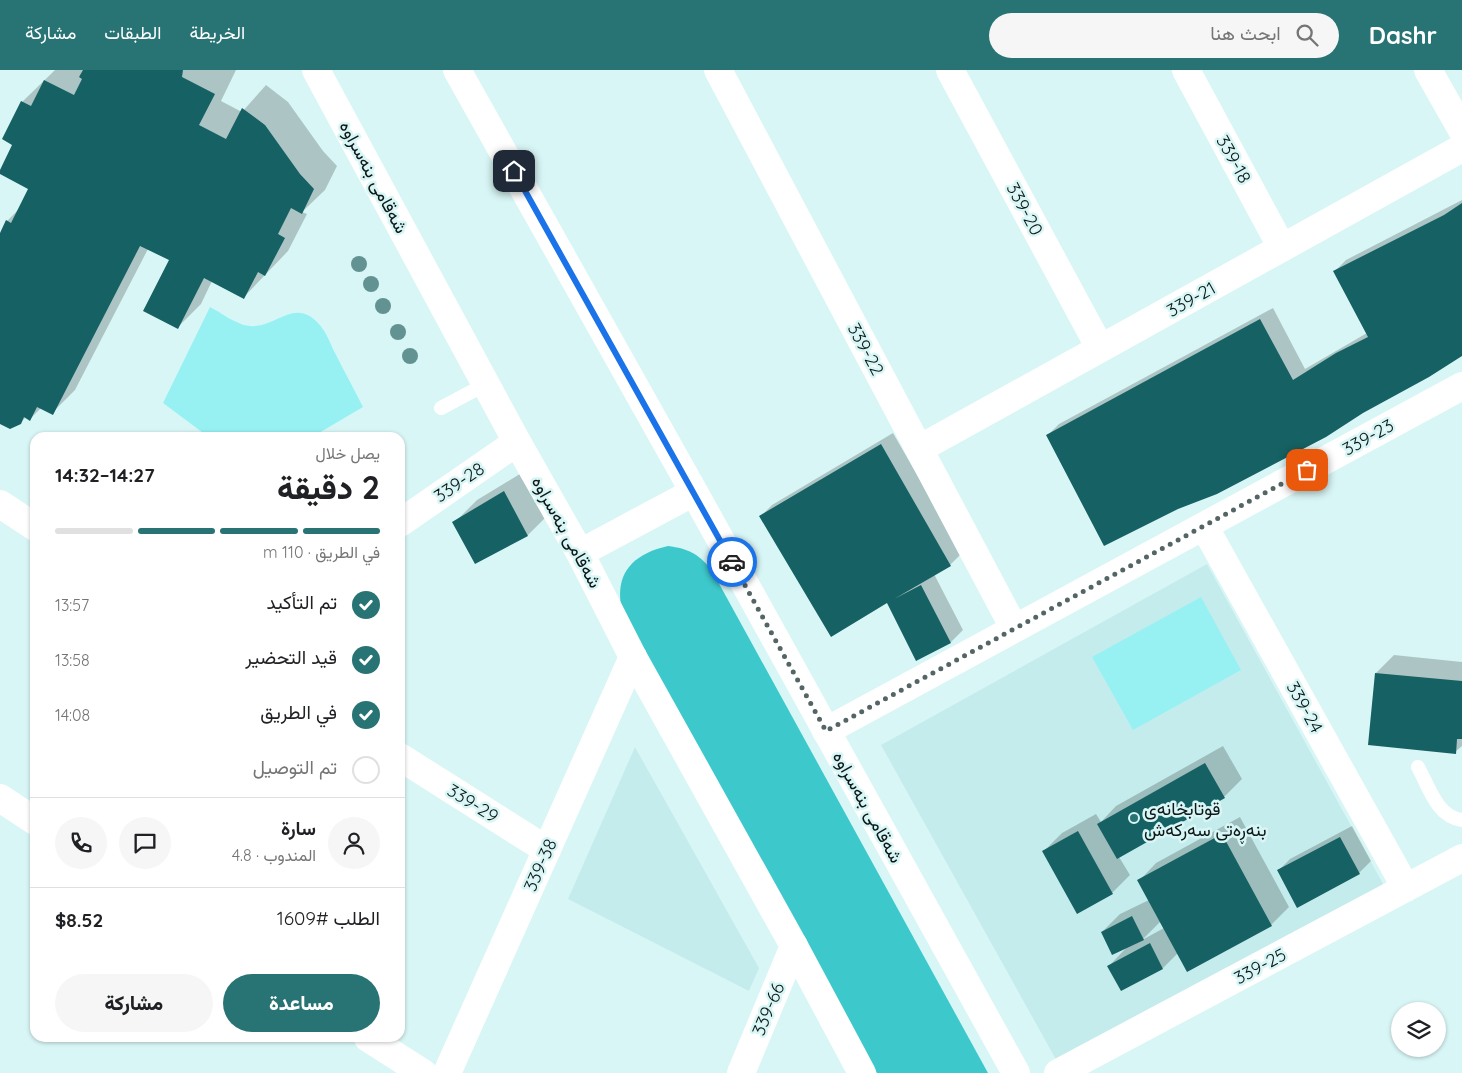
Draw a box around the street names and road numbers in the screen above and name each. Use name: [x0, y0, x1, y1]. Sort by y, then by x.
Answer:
street label: شەقامی بنەسراوە: [335, 117, 413, 237]
street label: 339-18: [1211, 131, 1257, 187]
street label: 339-20: [1002, 179, 1048, 239]
street label: 339-21: [1162, 276, 1220, 322]
street label: 339-22: [843, 319, 889, 379]
street label: 339-23: [1338, 414, 1398, 460]
street label: 339-28: [430, 457, 488, 507]
street label: شەقامی بنەسراوە: [527, 472, 607, 592]
street label: 339-24: [1282, 677, 1328, 737]
street label: شەقامی بنەسراوە: [828, 747, 908, 867]
street label: 339-29: [443, 778, 503, 828]
street label: 339-38: [518, 835, 562, 895]
street label: 339-25: [1230, 943, 1290, 989]
street label: 339-66: [747, 979, 790, 1039]

